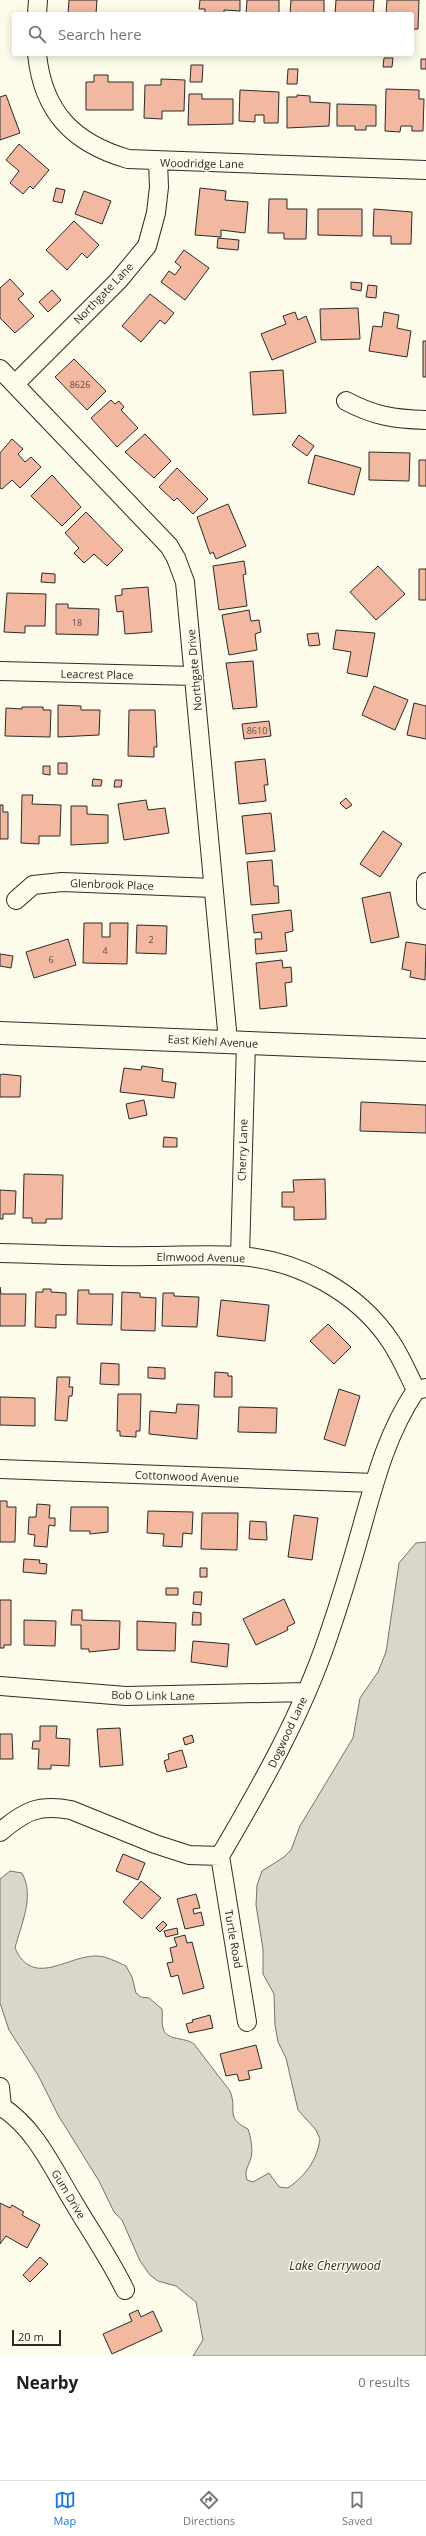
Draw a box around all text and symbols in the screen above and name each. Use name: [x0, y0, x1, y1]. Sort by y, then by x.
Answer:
search box: [12, 12, 414, 56]
icon: search: [26, 23, 48, 45]
text: Search here: [58, 24, 142, 44]
street label: Woodridge Lane: [160, 155, 244, 171]
street label: Northgate Lane: [70, 259, 136, 327]
house number: 8626: [70, 378, 90, 391]
house number: 18: [72, 616, 82, 629]
street label: Northgate Drive: [183, 628, 205, 712]
street label: Leacrest Place: [60, 666, 134, 682]
house number: 8610: [247, 724, 267, 737]
street label: Glenbrook Place: [70, 875, 154, 893]
house number: 2: [148, 933, 154, 946]
house number: 4: [102, 944, 108, 957]
house number: 6: [48, 953, 54, 966]
street label: East Kiehl Avenue: [167, 1031, 259, 1051]
street label: Cherry Lane: [233, 1119, 251, 1181]
street label: Elmwood Avenue: [157, 1249, 245, 1265]
street label: Cottonwood Avenue: [135, 1467, 239, 1485]
street label: Bob O Link Lane: [111, 1687, 195, 1703]
street label: Dogwood Lane: [264, 1694, 310, 1770]
street label: Turtle Road: [221, 1909, 247, 1969]
street label: Gum Drive: [48, 2167, 90, 2221]
water label: Lake Cherrywood: [289, 2257, 382, 2274]
scale bar: [12, 2328, 61, 2347]
text: 20 m: [18, 2329, 44, 2344]
text: Nearby: [16, 2371, 78, 2394]
text: 0 results: [358, 2373, 410, 2391]
tab: Map: [53, 2489, 76, 2528]
tab: Directions: [183, 2489, 235, 2528]
tab: Saved: [342, 2489, 373, 2528]

